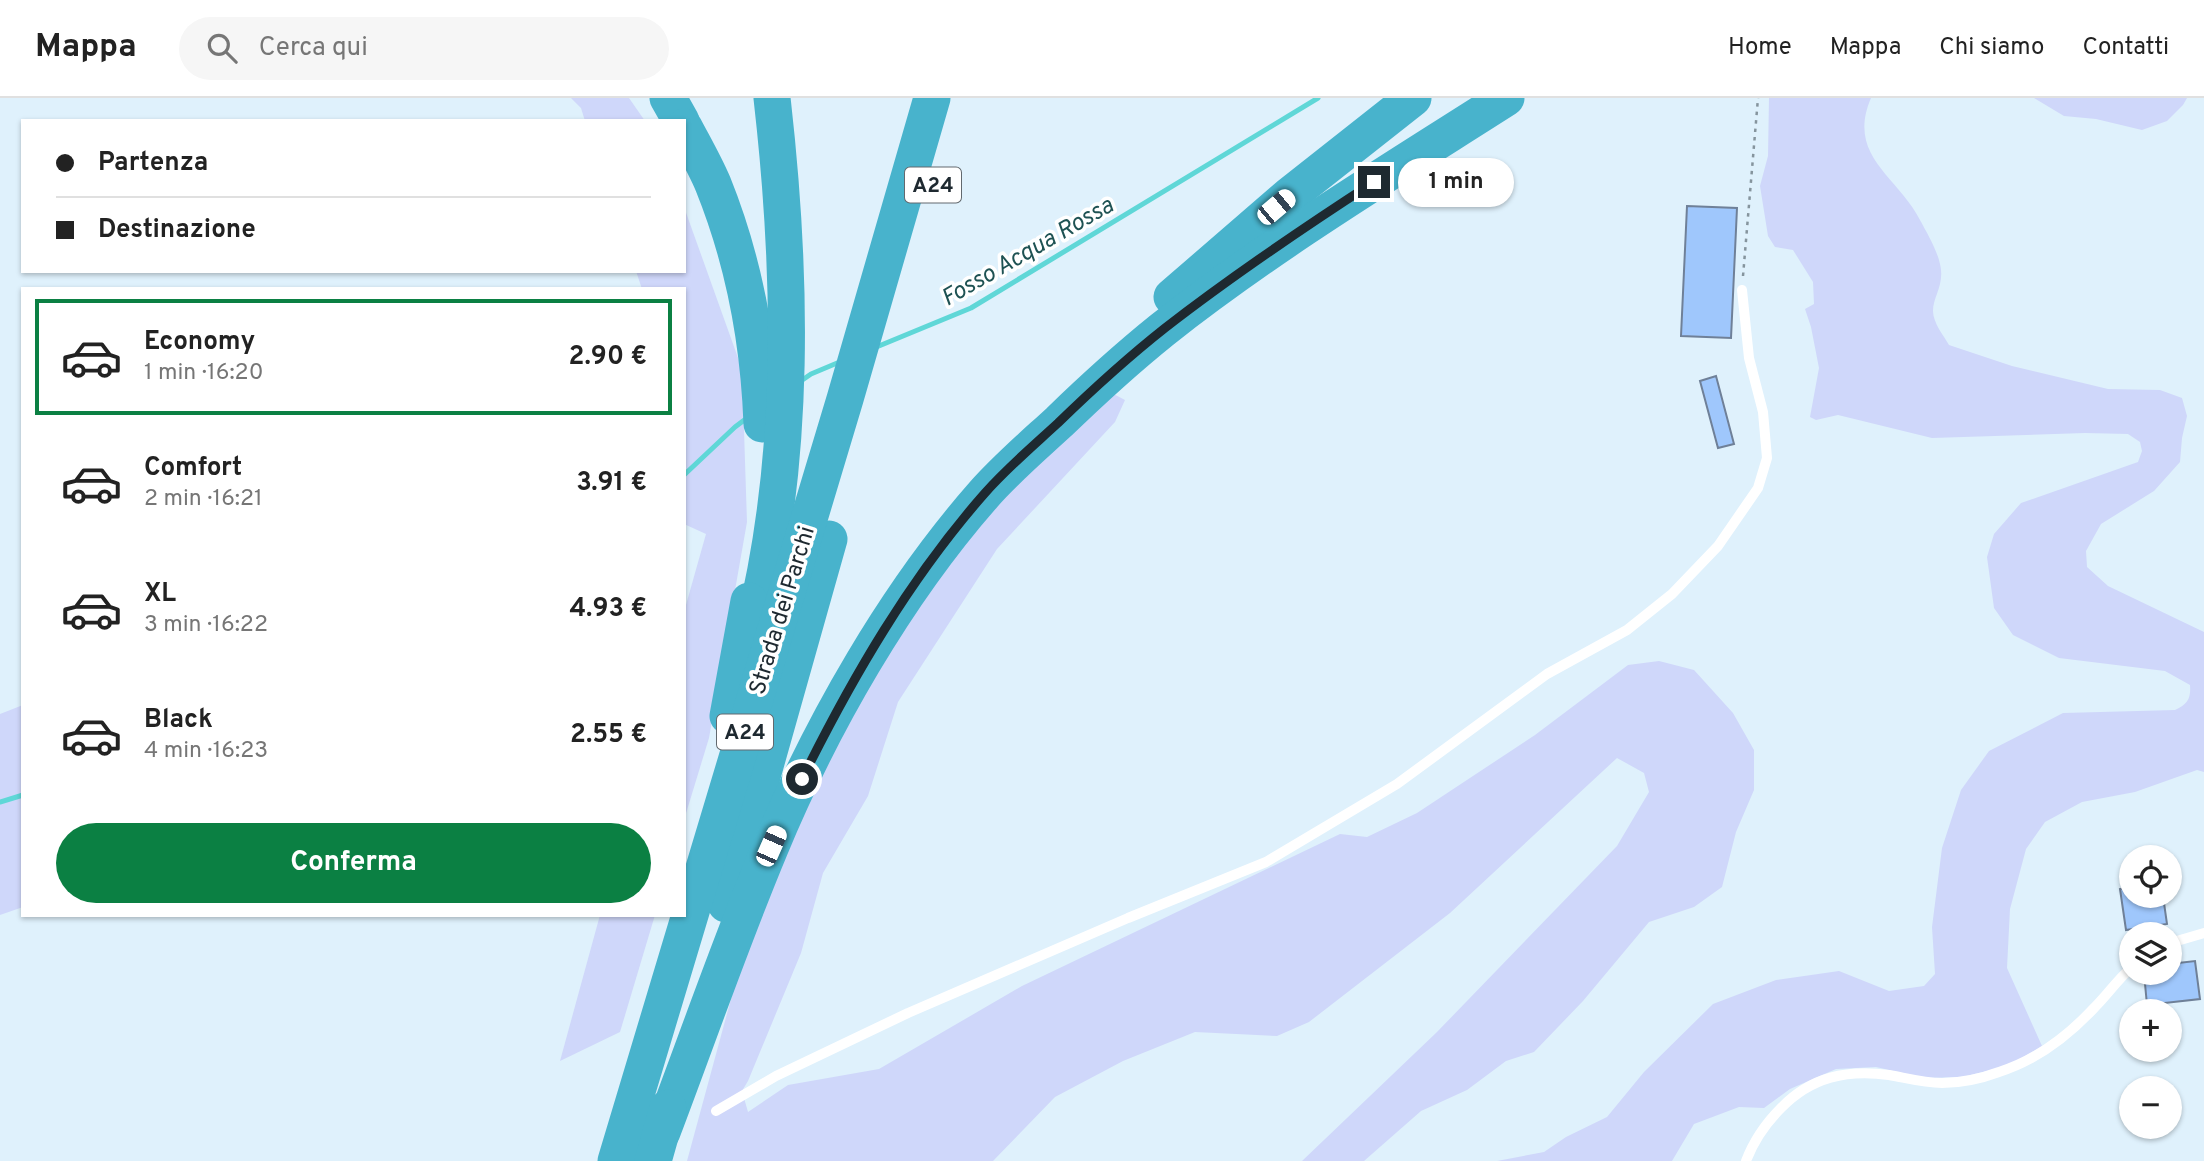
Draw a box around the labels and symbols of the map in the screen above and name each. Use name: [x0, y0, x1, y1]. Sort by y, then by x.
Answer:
callout: 1 min: [1398, 158, 1514, 206]
route end: [1358, 166, 1390, 198]
road number: A24: [905, 168, 961, 202]
car: [1254, 185, 1299, 229]
water label: Fosso Acqua Rossa: [937, 191, 1120, 314]
street label: Strada dei Parchi: [744, 523, 823, 698]
road number: A24: [717, 714, 773, 750]
route start: [786, 763, 818, 795]
car: [753, 823, 790, 869]

